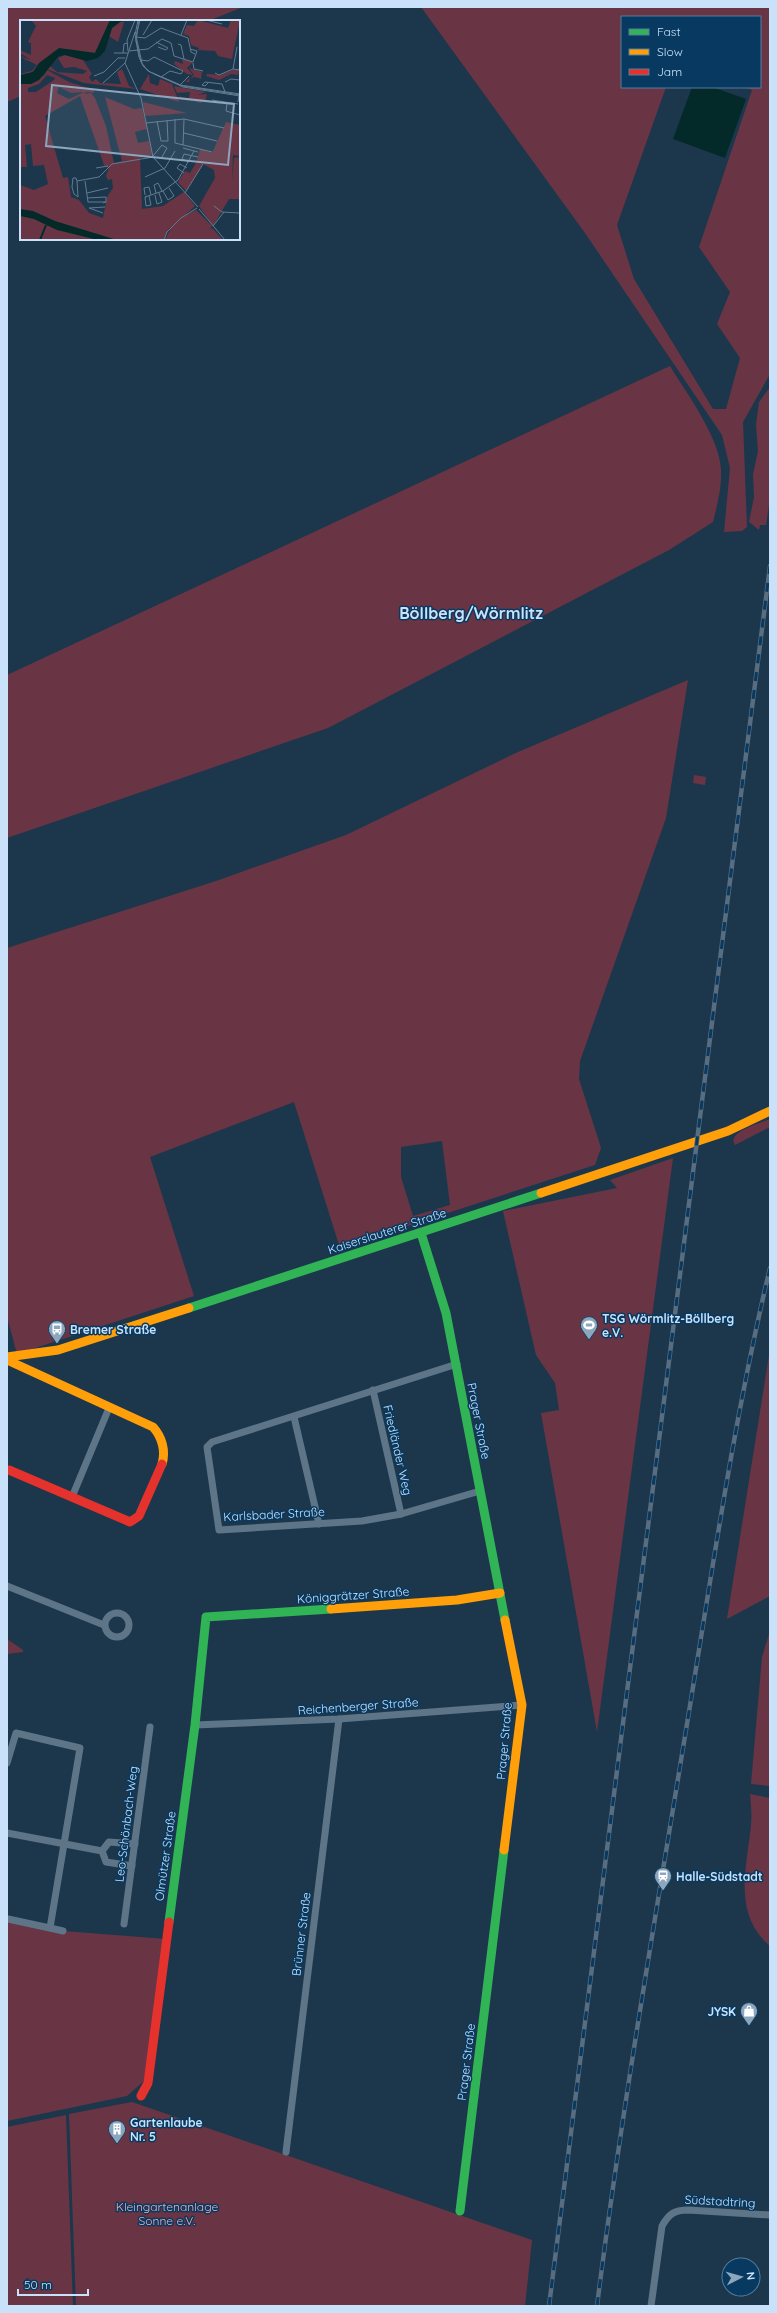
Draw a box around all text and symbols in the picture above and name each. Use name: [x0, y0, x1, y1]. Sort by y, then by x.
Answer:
legend: [621, 16, 761, 88]
inset map: [20, 20, 240, 240]
text: Fast: [657, 24, 681, 39]
text: Slow: [657, 44, 683, 59]
text: Jam: [657, 64, 682, 79]
district label: Böllberg/Wörmlitz: [399, 603, 543, 623]
street label: Kaiserslauterer Straße: [326, 1205, 448, 1257]
place label: TSG Wörmlitz-Böllberg e.V.: [602, 1311, 734, 1340]
sports icon: TSG Wörmlitz-Böllberg e.V.: [579, 1315, 599, 1340]
bus stop icon: Bremer Straße: [47, 1319, 67, 1344]
place label: Bremer Straße: [70, 1322, 156, 1337]
street label: Prager Straße: [464, 1382, 494, 1461]
street label: Friedländer Weg: [380, 1403, 416, 1497]
street label: Karlsbader Straße: [223, 1504, 325, 1524]
street label: Königgrätzer Straße: [296, 1584, 410, 1606]
street label: Reichenberger Straße: [297, 1694, 419, 1718]
street label: Prager Straße: [493, 1702, 515, 1780]
street label: Leo-Schönbach-Weg: [111, 1765, 141, 1883]
street label: Olmützer Straße: [151, 1810, 179, 1902]
station icon: Halle-Südstadt: [653, 1866, 673, 1891]
place label: Halle-Südstadt: [676, 1869, 763, 1884]
street label: Brünner Straße: [288, 1891, 314, 1977]
shop icon: JYSK: [739, 2001, 759, 2026]
place label: JYSK: [707, 2004, 736, 2019]
street label: Prager Straße: [454, 2022, 478, 2101]
place label: Gartenlaube Nr. 5: [130, 2115, 203, 2144]
building icon: Gartenlaube Nr. 5: [107, 2119, 127, 2144]
street label: Südstadtring: [684, 2192, 756, 2210]
park label: Kleingartenanlage Sonne e.V.: [116, 2199, 218, 2228]
north arrow: [721, 2257, 761, 2297]
scale bar: [18, 2271, 88, 2297]
text: N: [744, 2271, 758, 2281]
text: 50 m: [24, 2277, 52, 2292]

